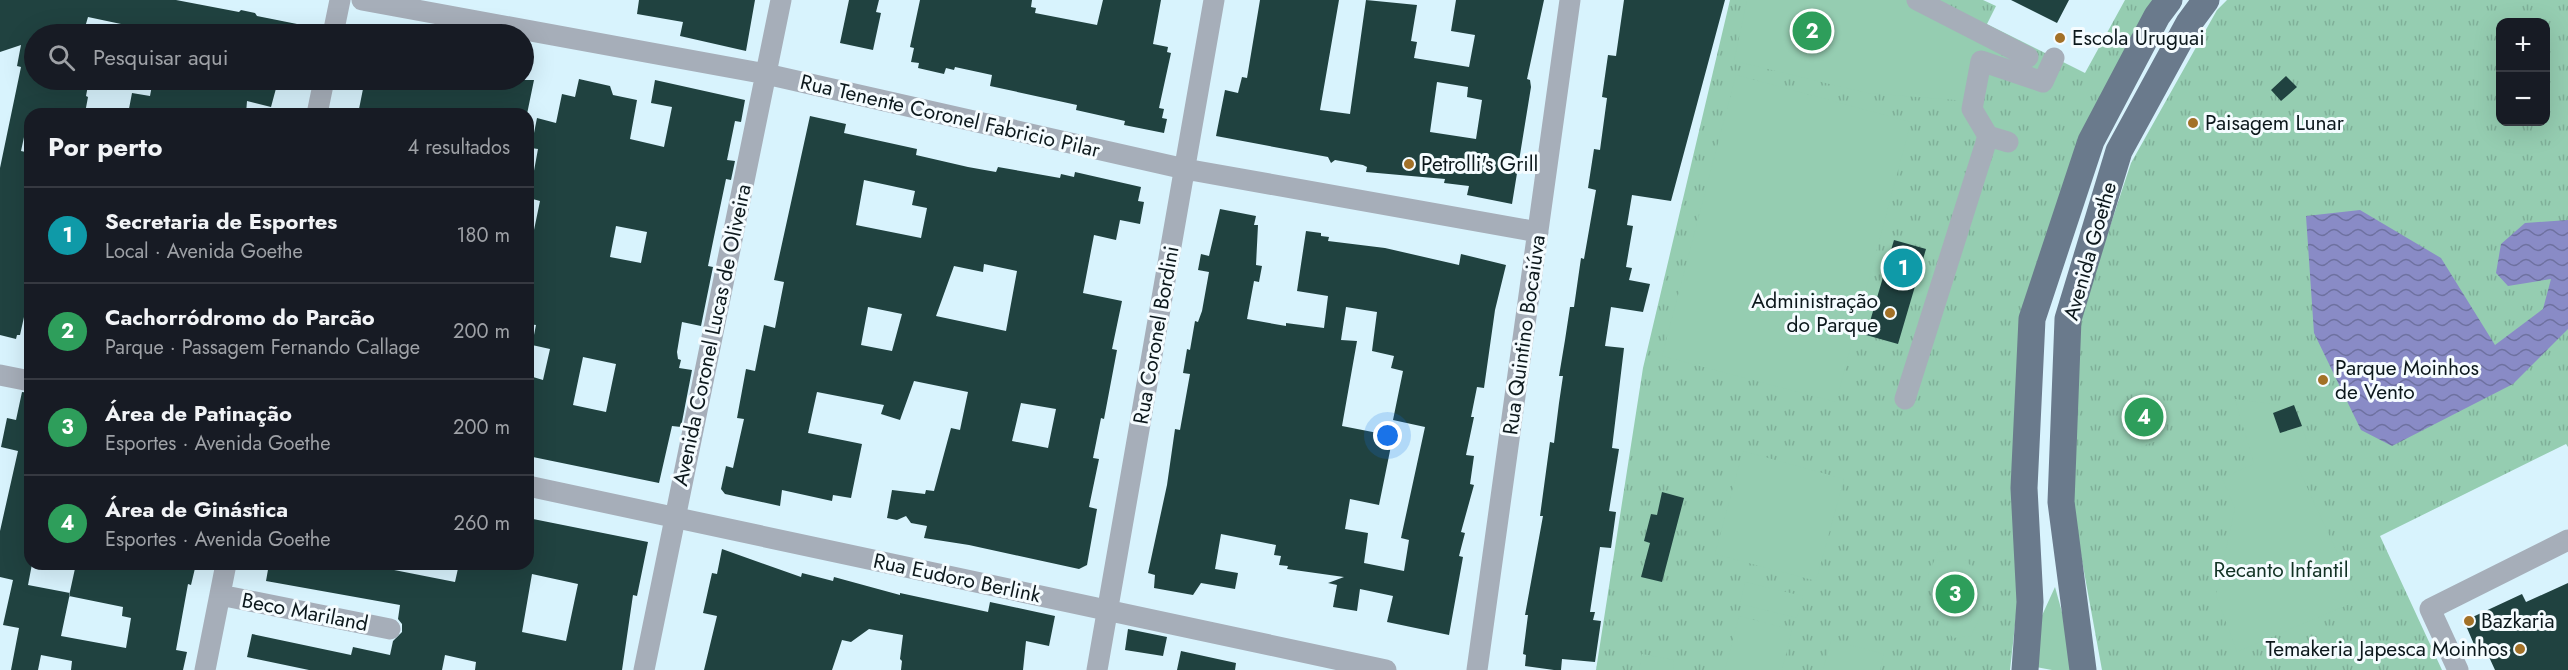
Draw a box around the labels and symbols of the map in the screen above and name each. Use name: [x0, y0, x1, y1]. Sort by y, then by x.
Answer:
pin: 2: [1792, 9, 1832, 54]
place label: Escola Uruguai: [2072, 23, 2205, 53]
marker: Escola Uruguai: [2053, 31, 2067, 45]
street label: Rua Tenente Coronel Fabricio Pilar: [797, 67, 1104, 165]
place label: Paisagem Lunar: [2205, 108, 2345, 138]
marker: Paisagem Lunar: [2186, 116, 2200, 130]
place label: Petrolli's Grill: [1421, 149, 1538, 179]
marker: Petrolli's Grill: [1402, 157, 1416, 171]
street label: Avenida Goethe: [2056, 178, 2124, 324]
street label: Avenida Coronel Lucas de Oliveira: [665, 181, 759, 489]
street label: Rua Quintino Bocaiúva: [1495, 233, 1553, 437]
street label: Rua Coronel Bordini: [1126, 243, 1186, 427]
pin: 1: [1884, 246, 1922, 290]
place label: Administração do Parque: [1751, 286, 1878, 340]
marker: Administração do Parque: [1883, 306, 1897, 320]
place label: Parque Moinhos de Vento: [2335, 353, 2479, 407]
marker: Parque Moinhos de Vento: [2316, 373, 2330, 387]
pin: 4: [2124, 394, 2164, 440]
your location: [1373, 421, 1402, 450]
street label: Rua Eudoro Berlink: [871, 546, 1044, 611]
park label: Recanto Infantil: [2213, 555, 2349, 585]
pin: 3: [1936, 572, 1974, 616]
street label: Beco Mariland: [239, 585, 371, 639]
place label: Bazkaria: [2481, 606, 2555, 636]
marker: Bazkaria: [2462, 614, 2476, 628]
place label: Temakeria Japesca Moinhos: [2265, 634, 2508, 664]
marker: Temakeria Japesca Moinhos: [2513, 642, 2527, 656]

